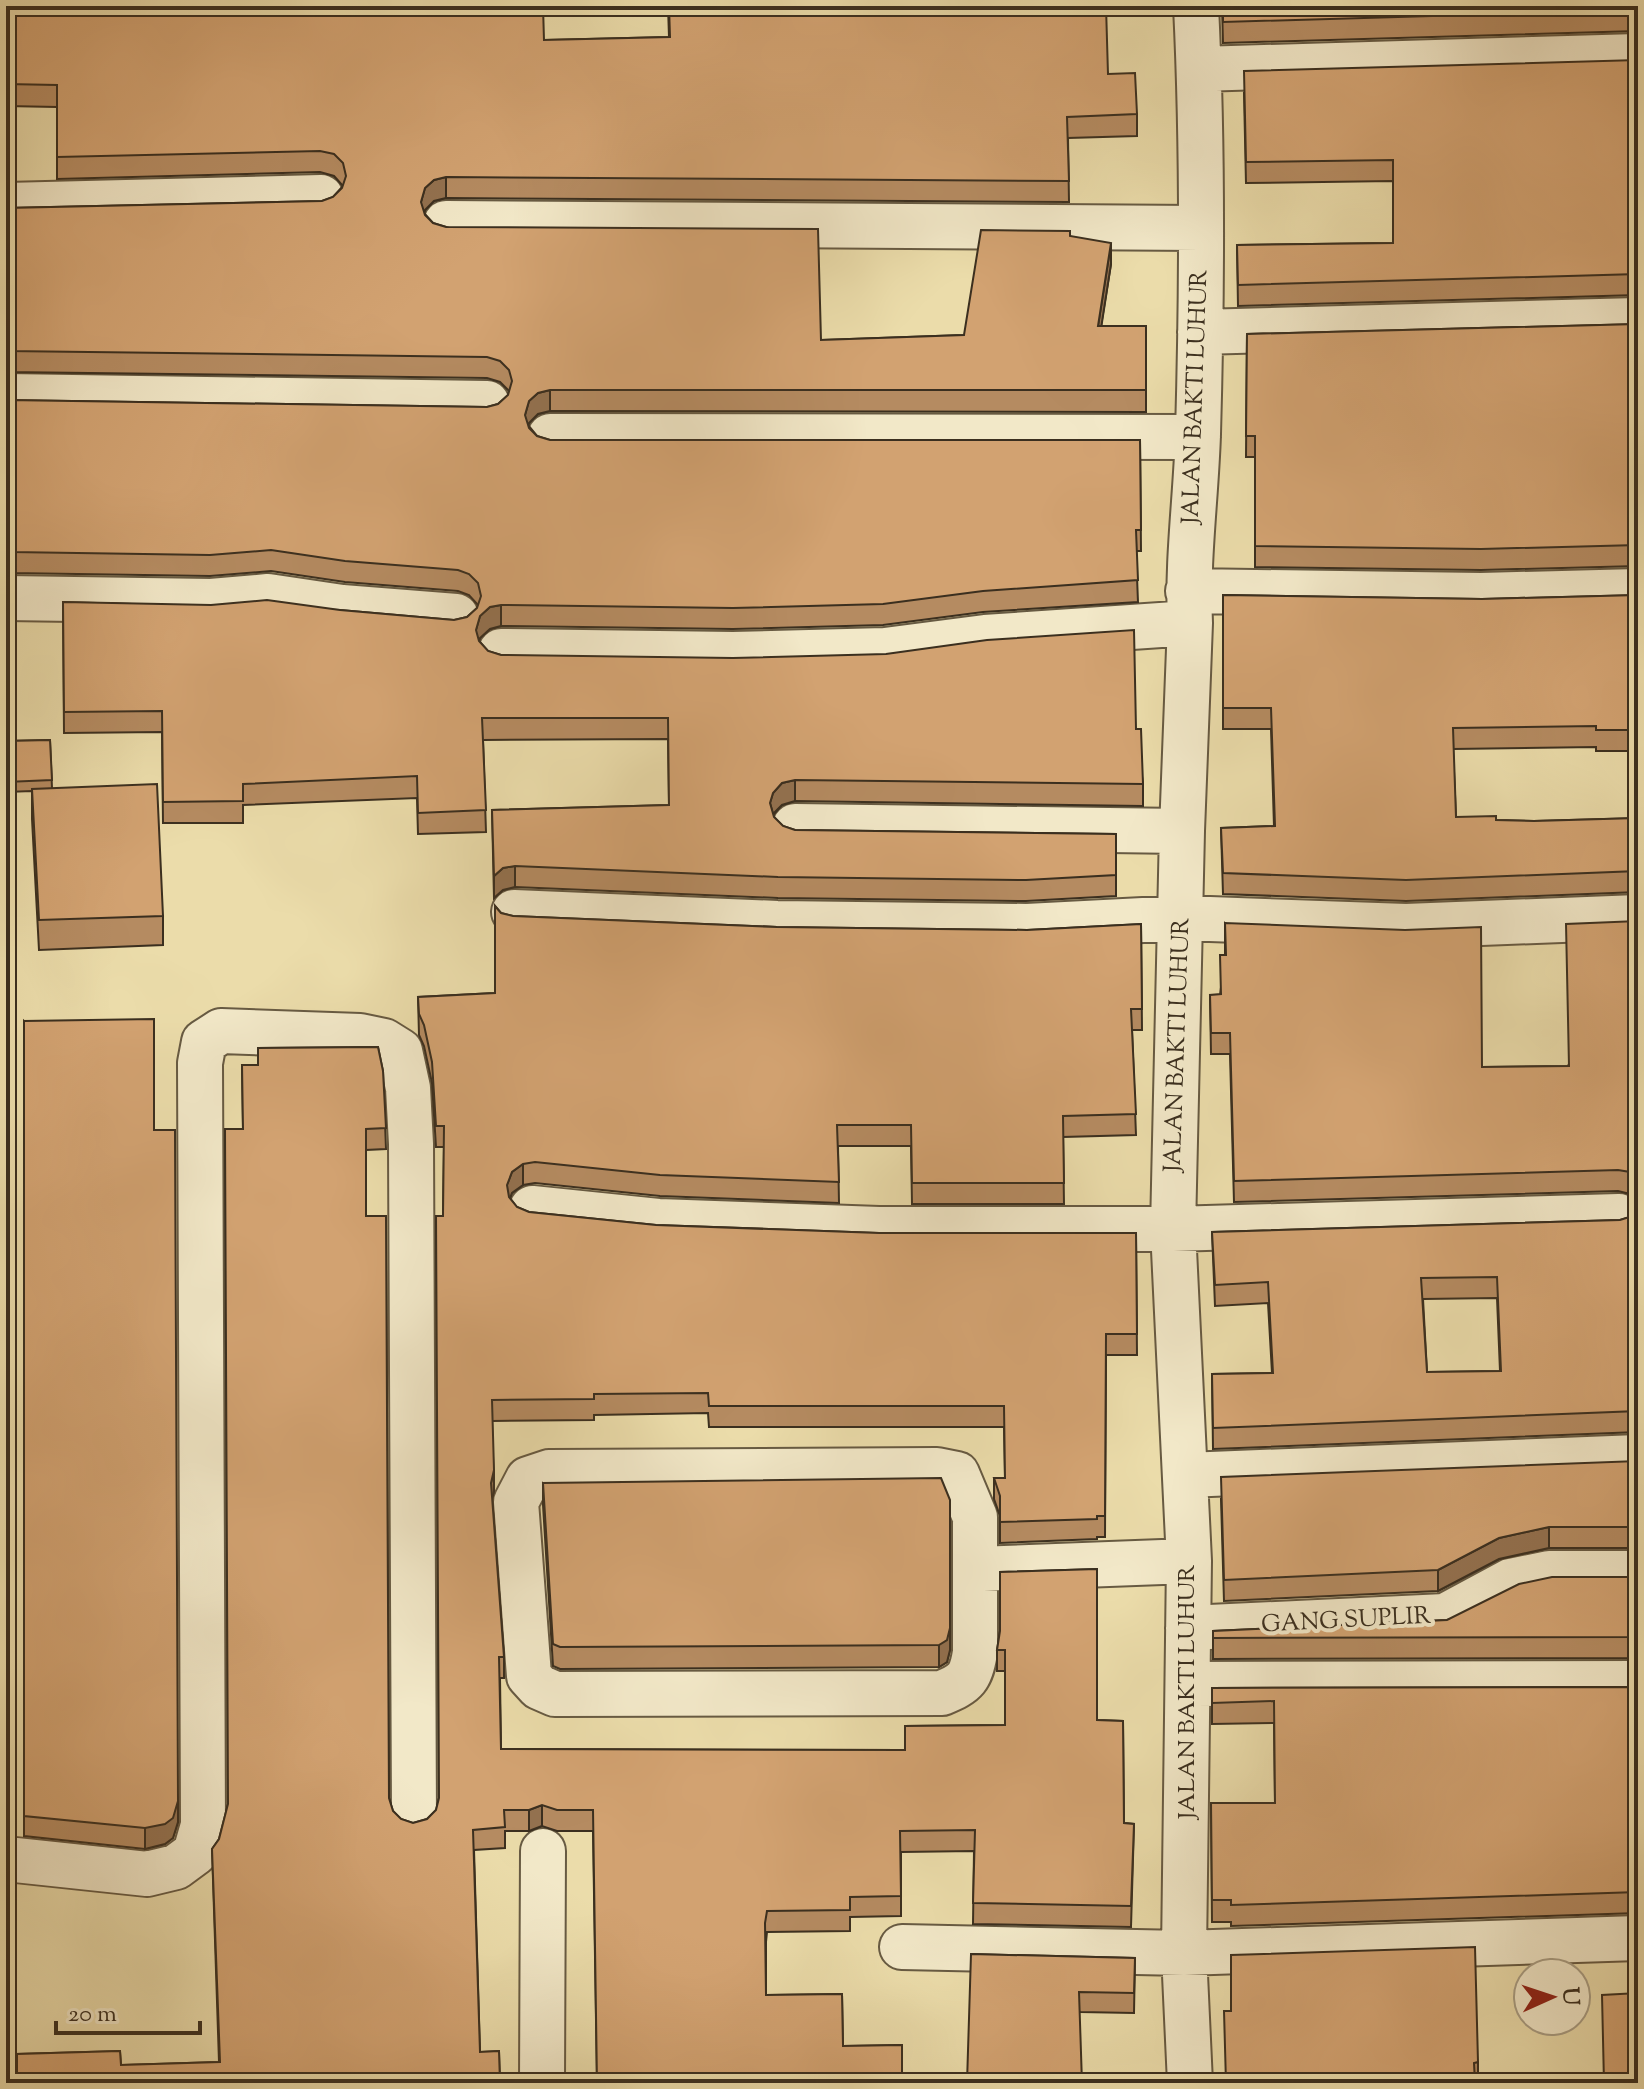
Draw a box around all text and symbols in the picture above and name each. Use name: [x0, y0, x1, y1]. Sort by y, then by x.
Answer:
street label: JALAN BAKTI LUHUR: [1175, 268, 1217, 527]
street label: JALAN BAKTI LUHUR: [1157, 916, 1199, 1175]
street label: JALAN BAKTI LUHUR: [1171, 1564, 1205, 1821]
street label: GANG SUPLIR: [1260, 1600, 1433, 1642]
north arrow: [1512, 1957, 1592, 2037]
scale bar: [56, 1985, 200, 2035]
text: U: [1553, 1986, 1585, 2006]
text: 20 m: [68, 1998, 117, 2032]

